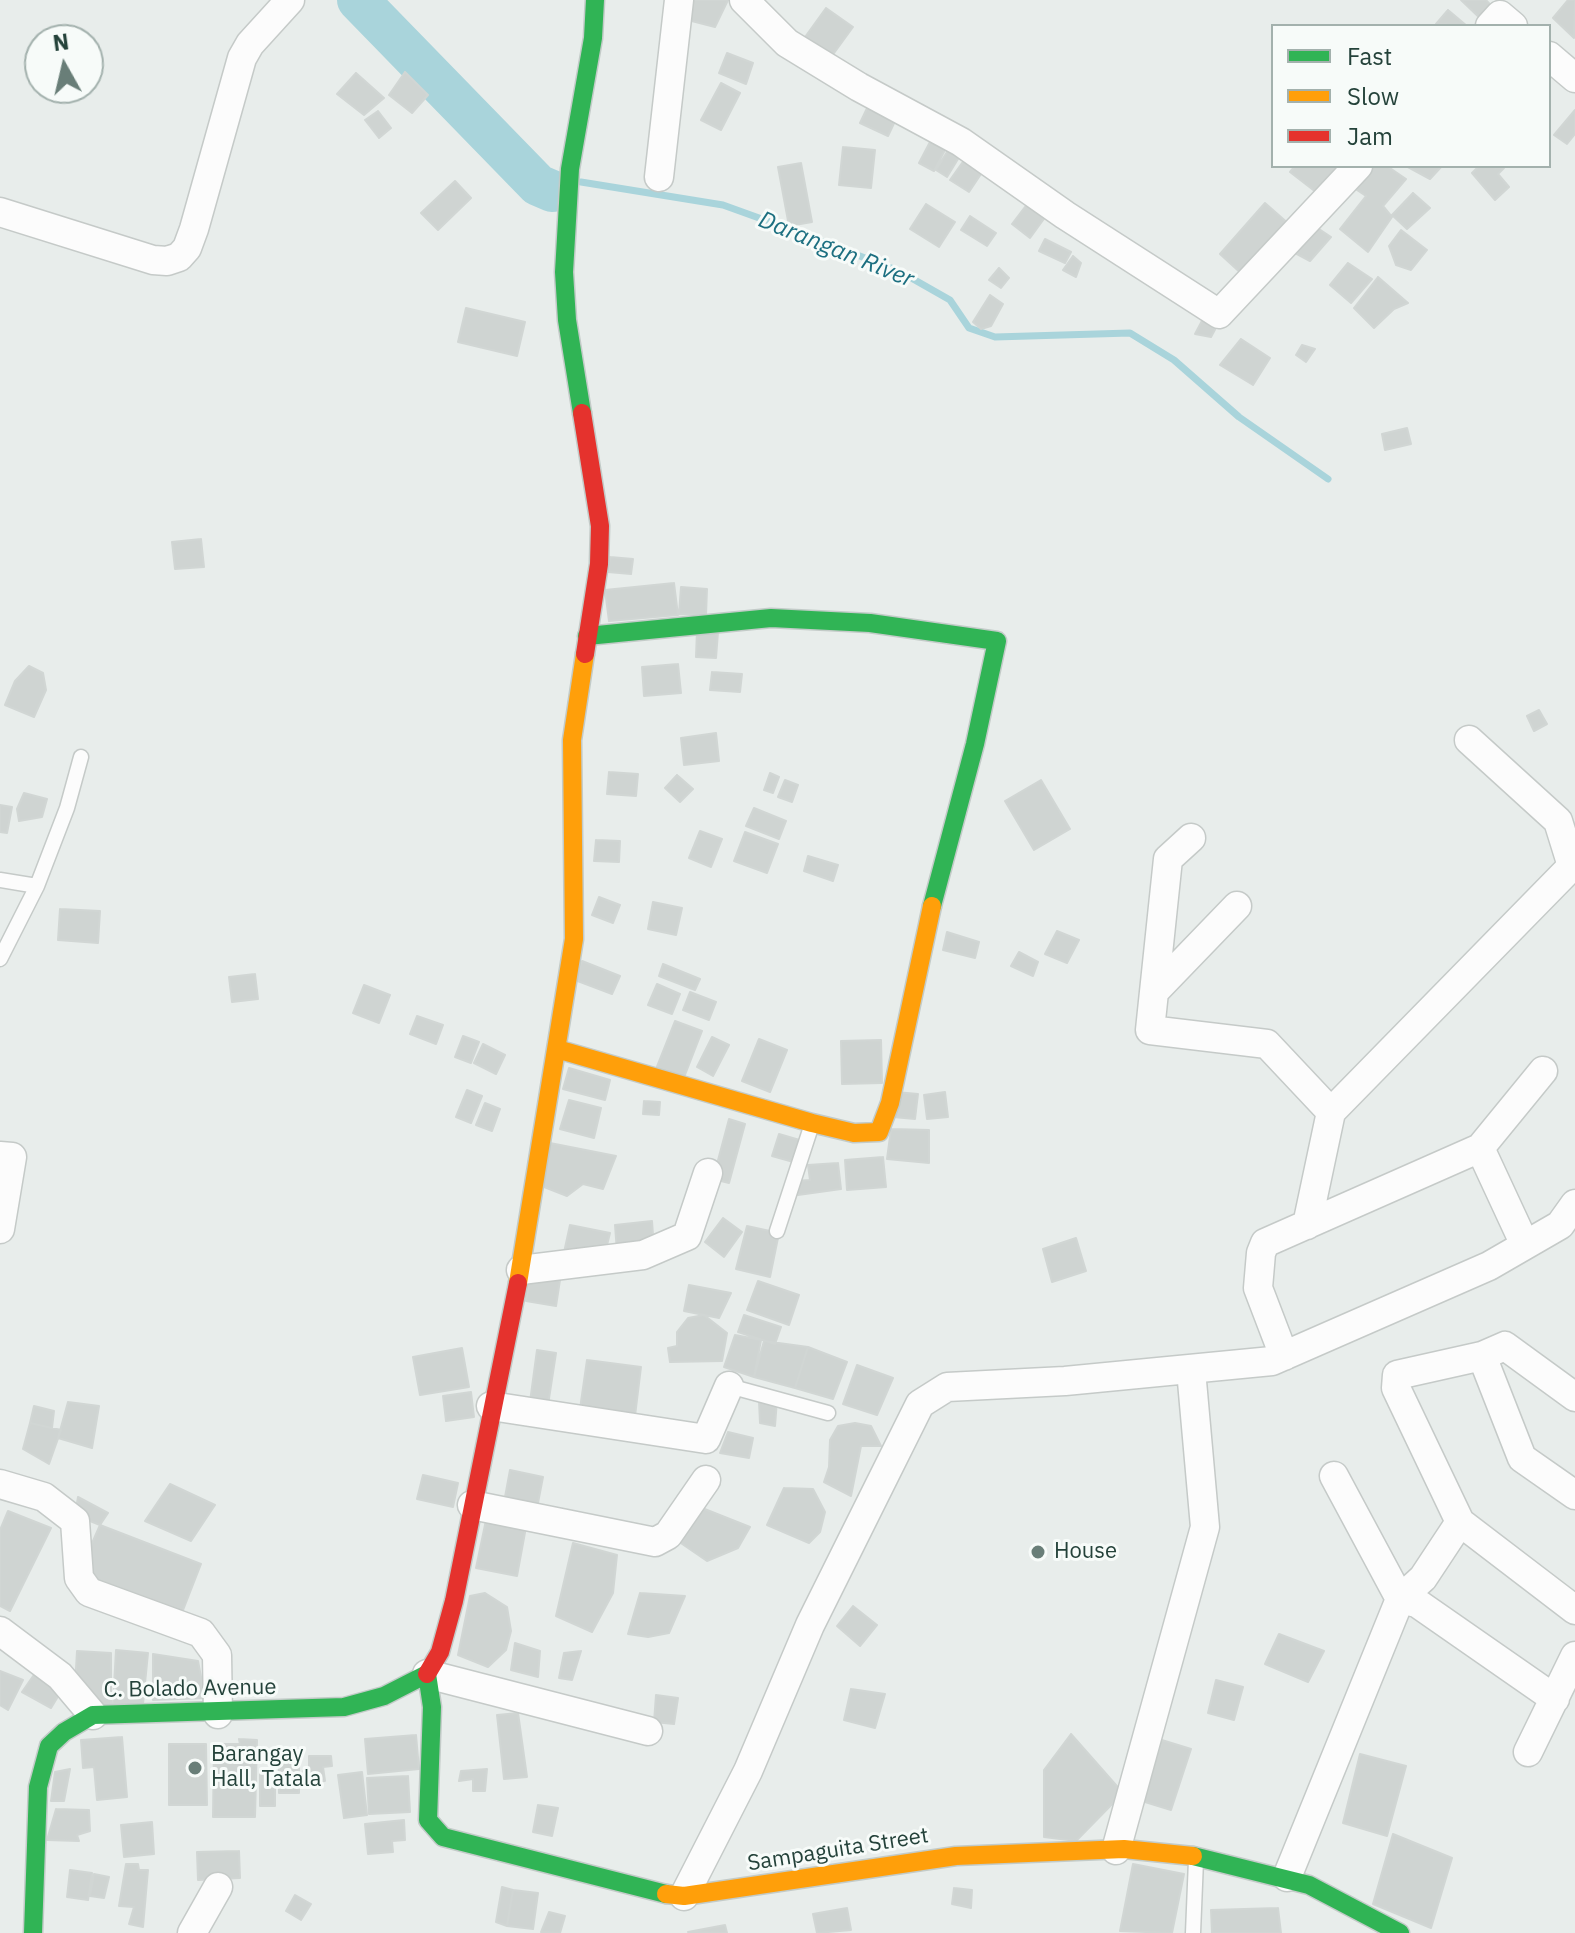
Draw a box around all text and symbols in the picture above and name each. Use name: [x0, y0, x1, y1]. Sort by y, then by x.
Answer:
north arrow: [24, 24, 104, 104]
legend: [1271, 24, 1551, 168]
text: N: [51, 26, 71, 57]
text: Fast: [1347, 40, 1392, 72]
text: Slow: [1347, 80, 1399, 112]
text: Jam: [1347, 120, 1393, 152]
water label: Darangan River: [754, 206, 918, 294]
place label: House: [1054, 1539, 1117, 1565]
marker: House: [1029, 1543, 1047, 1561]
street label: C. Bolado Avenue: [103, 1674, 277, 1704]
place label: Barangay Hall, Tatala: [211, 1742, 322, 1794]
marker: Barangay Hall, Tatala: [186, 1759, 204, 1777]
street label: Sampaguita Street: [746, 1823, 930, 1877]

